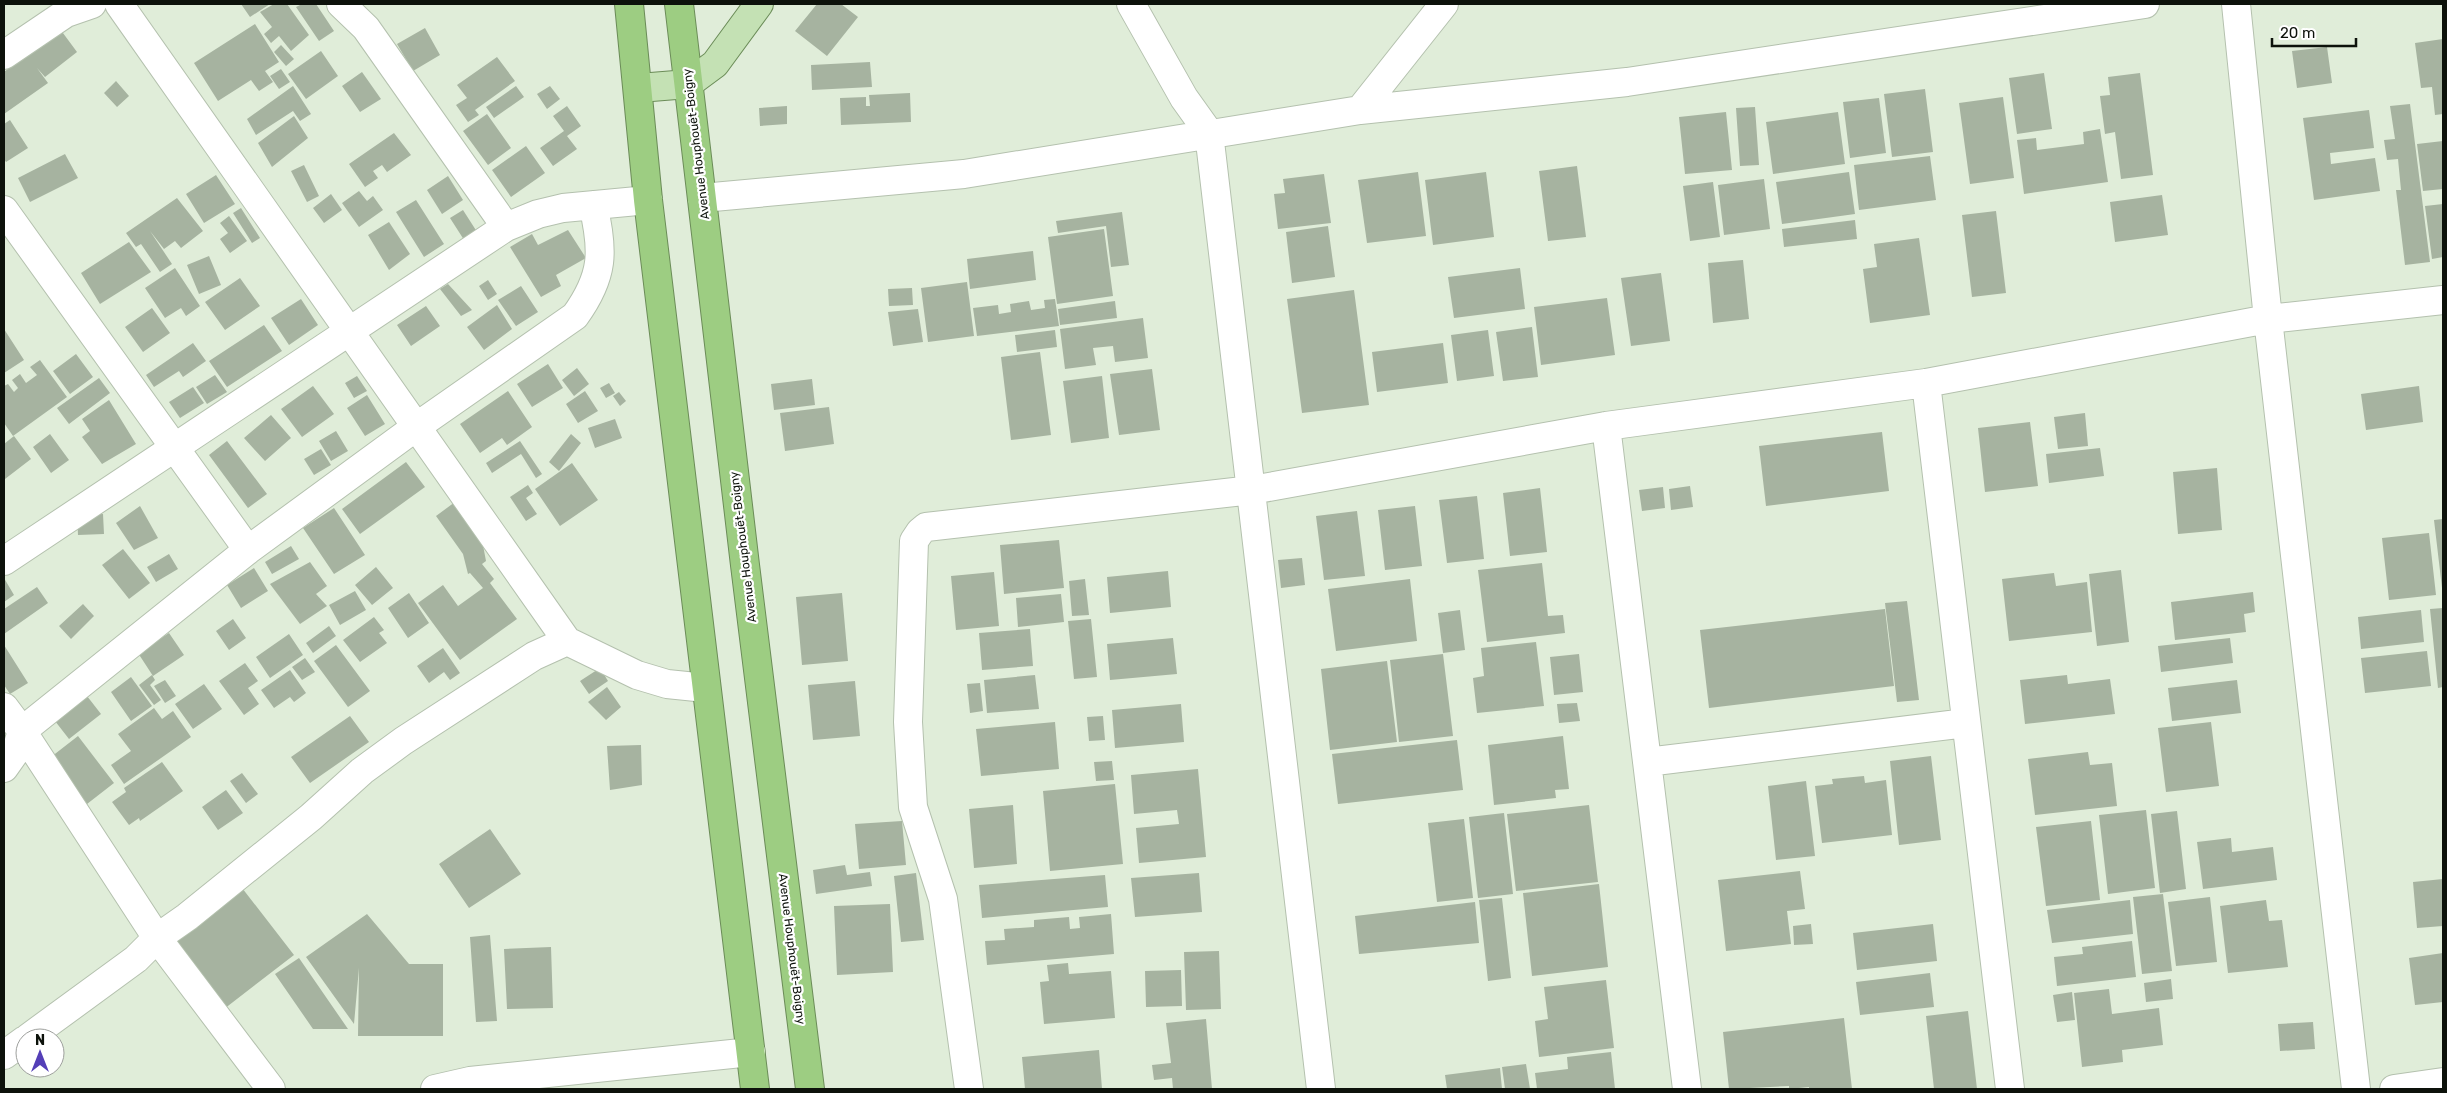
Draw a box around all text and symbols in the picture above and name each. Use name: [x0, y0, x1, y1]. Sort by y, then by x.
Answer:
scale bar: [2272, 15, 2356, 47]
text: 20 m: [2280, 24, 2315, 42]
street label: Avenue Houphouët-Boigny: [680, 67, 712, 220]
street label: Avenue Houphouët-Boigny: [727, 470, 759, 623]
street label: Avenue Houphouët-Boigny: [776, 873, 808, 1026]
north arrow: [15, 1028, 65, 1078]
text: N: [35, 1032, 45, 1049]

